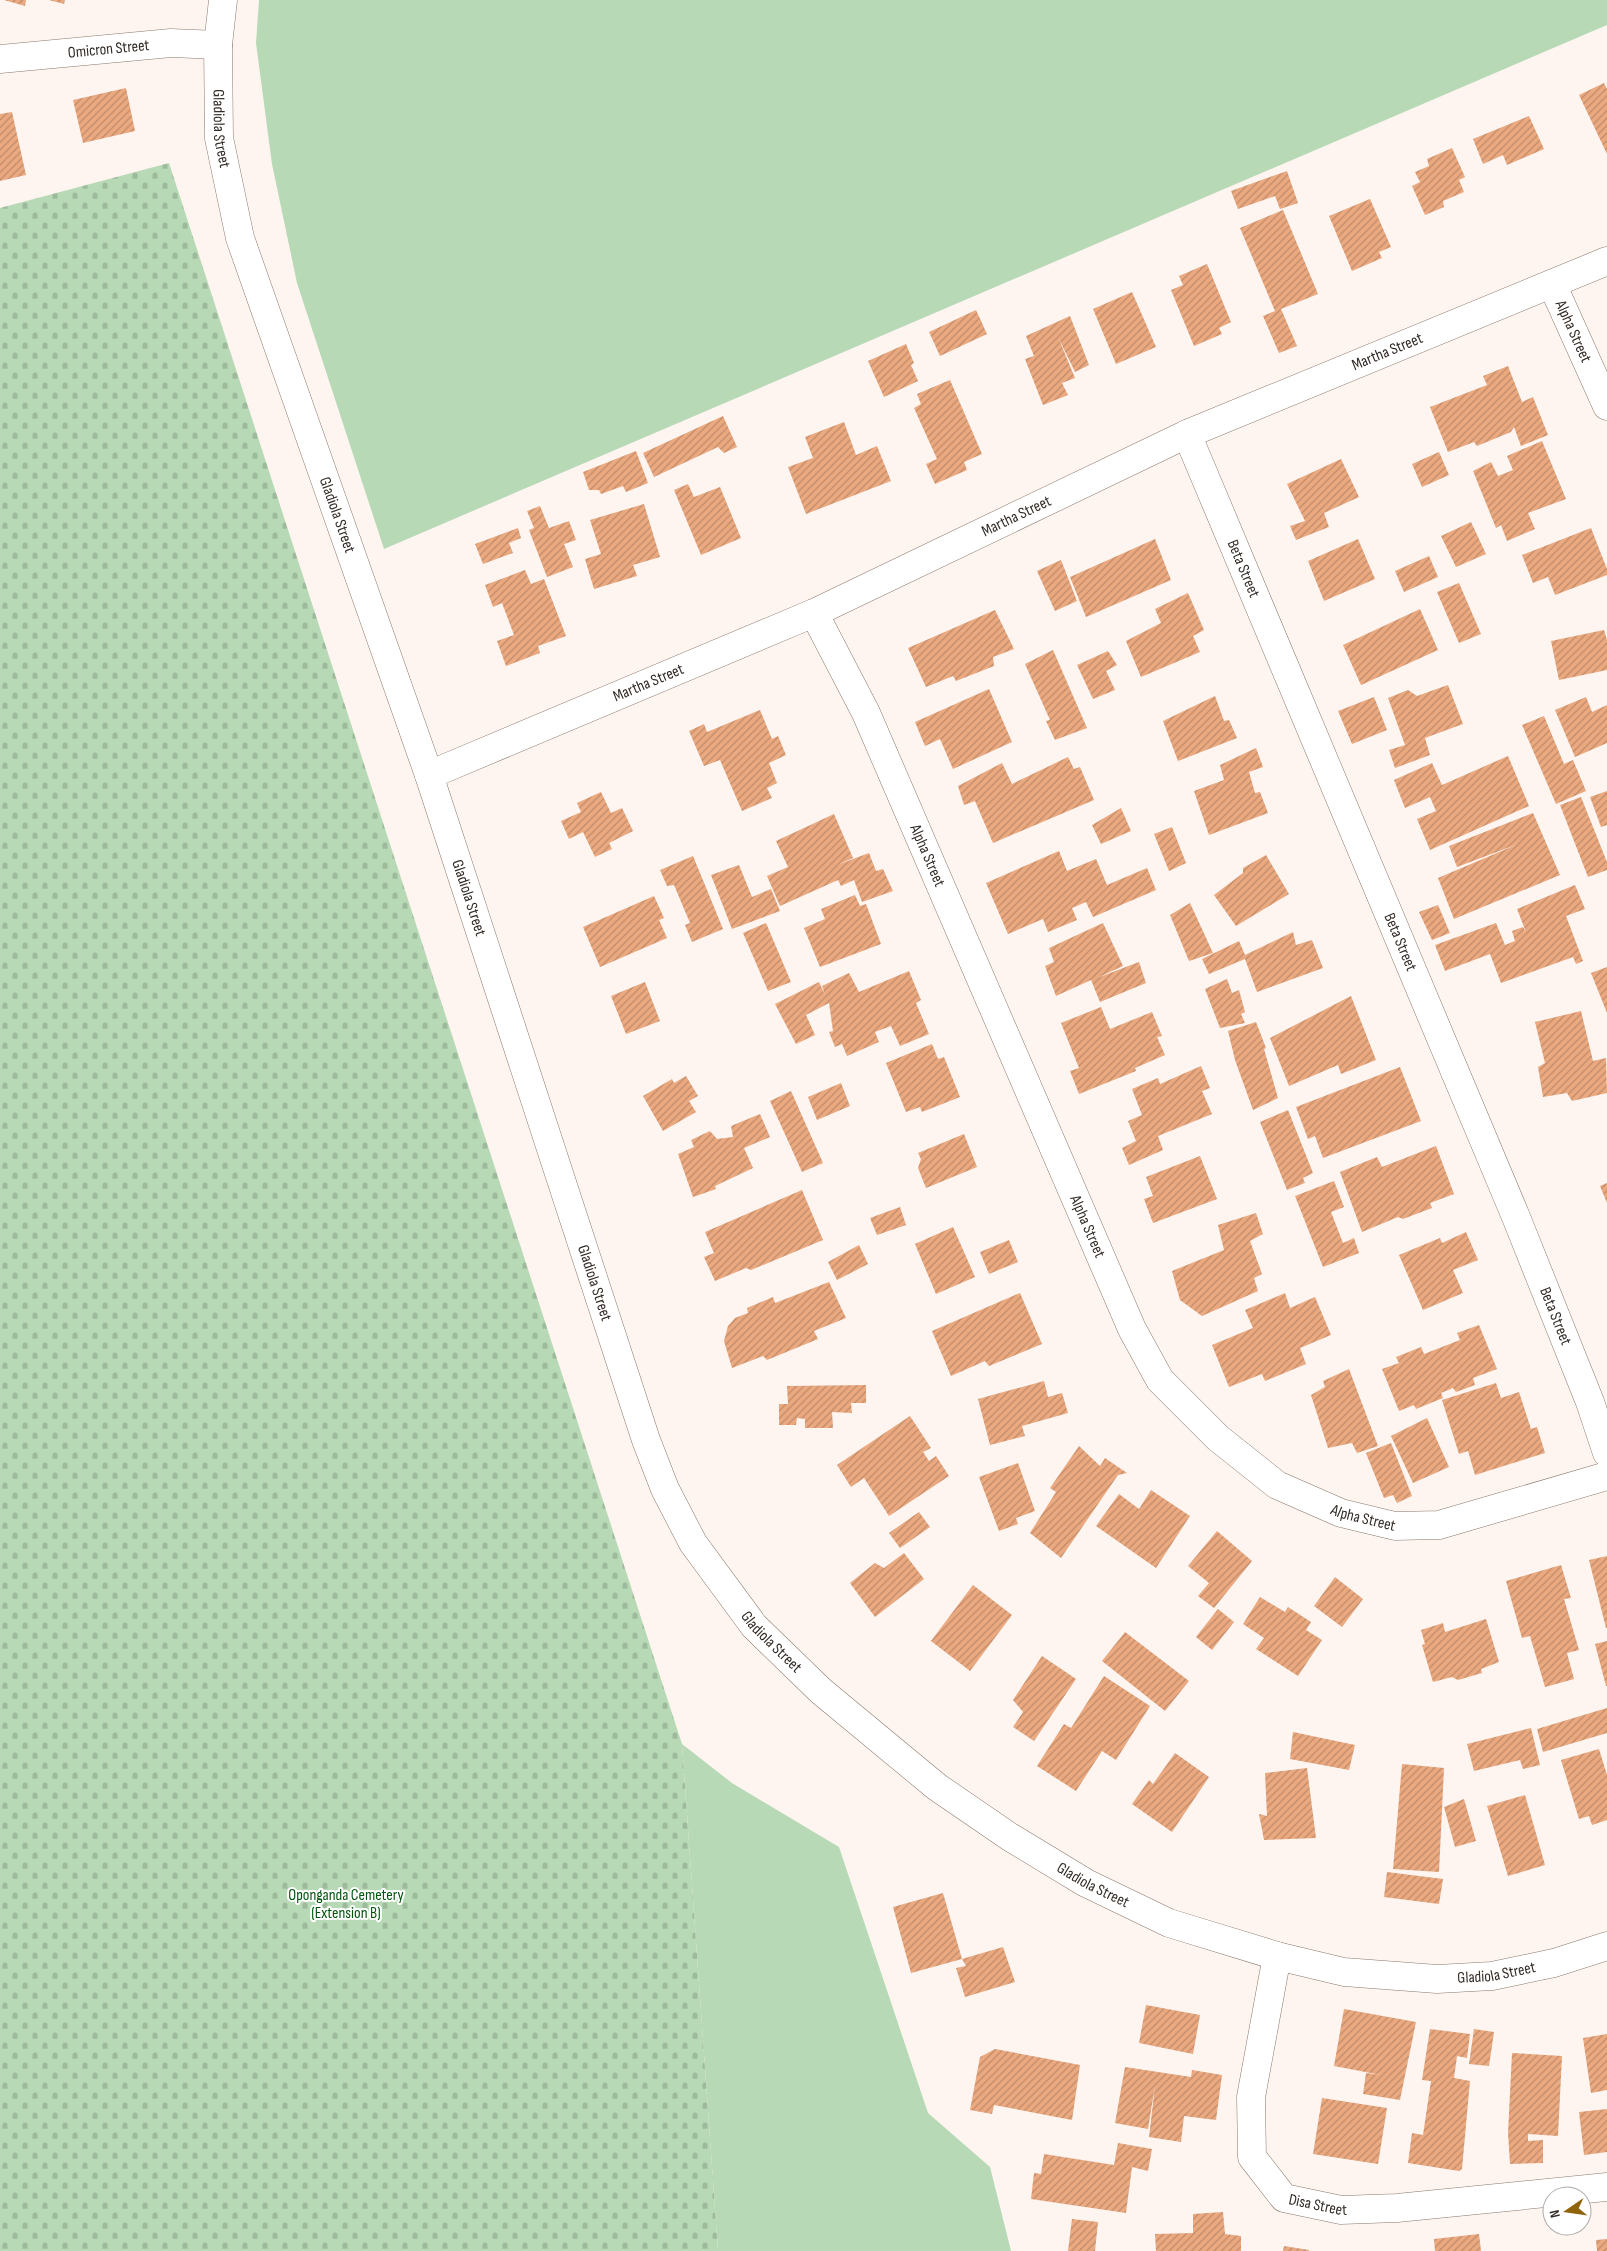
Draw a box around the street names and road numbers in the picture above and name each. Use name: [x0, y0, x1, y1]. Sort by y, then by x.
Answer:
street label: Omicron Street: [67, 36, 150, 62]
street label: Gladiola Street: [209, 89, 235, 170]
street label: Alpha Street: [1551, 296, 1596, 366]
street label: Martha Street: [1349, 328, 1426, 375]
street label: Gladiola Street: [315, 474, 360, 555]
street label: Martha Street: [978, 491, 1054, 541]
street label: Beta Street: [1223, 537, 1264, 600]
street label: Martha Street: [610, 659, 687, 706]
street label: Alpha Street: [905, 821, 949, 890]
street label: Gladiola Street: [448, 857, 490, 938]
street label: Beta Street: [1380, 910, 1421, 974]
street label: Alpha Street: [1066, 1191, 1110, 1261]
street label: Gladiola Street: [573, 1242, 616, 1324]
street label: Beta Street: [1536, 1284, 1576, 1348]
street label: Alpha Street: [1327, 1500, 1398, 1535]
street label: Gladiola Street: [737, 1607, 806, 1677]
street label: Gladiola Street: [1053, 1858, 1132, 1912]
street label: Gladiola Street: [1457, 1958, 1537, 1987]
street label: Disa Street: [1287, 2190, 1347, 2220]

